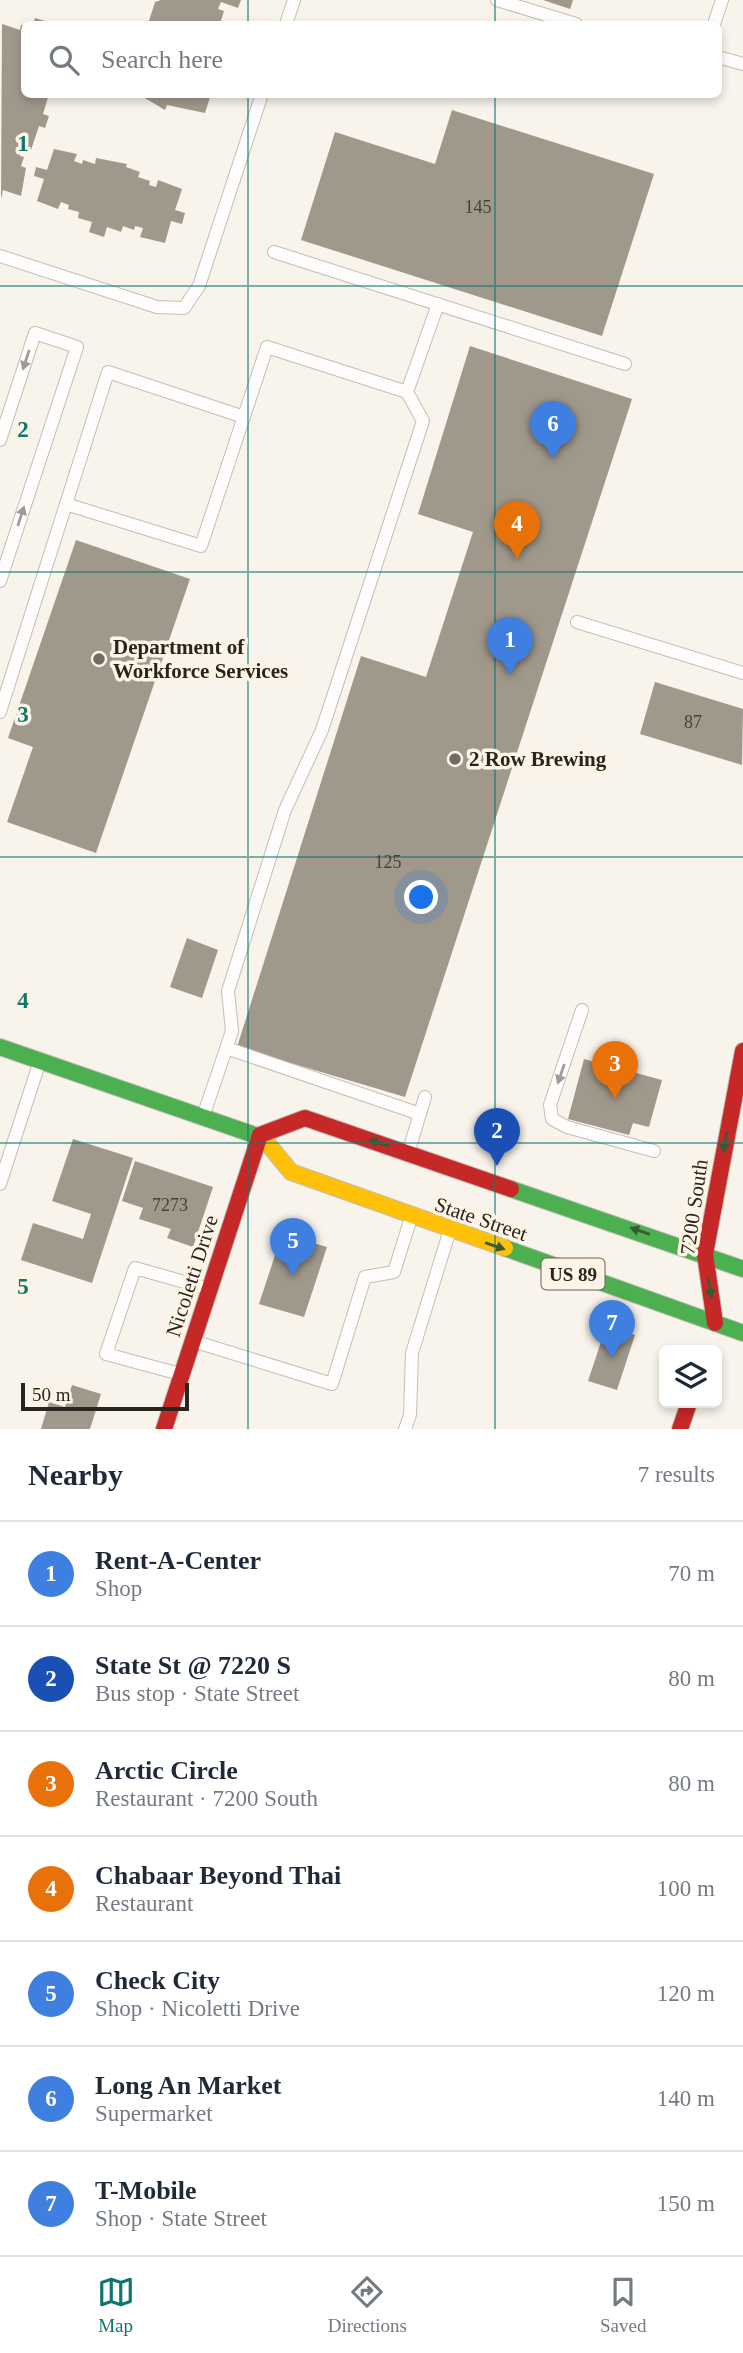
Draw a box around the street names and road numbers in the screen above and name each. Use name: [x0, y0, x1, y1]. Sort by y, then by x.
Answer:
street label: 7200 South: [675, 1157, 713, 1256]
street label: State Street: [432, 1192, 531, 1246]
street label: Nicoletti Drive: [161, 1212, 223, 1340]
road number: US 89: [542, 1258, 604, 1290]

